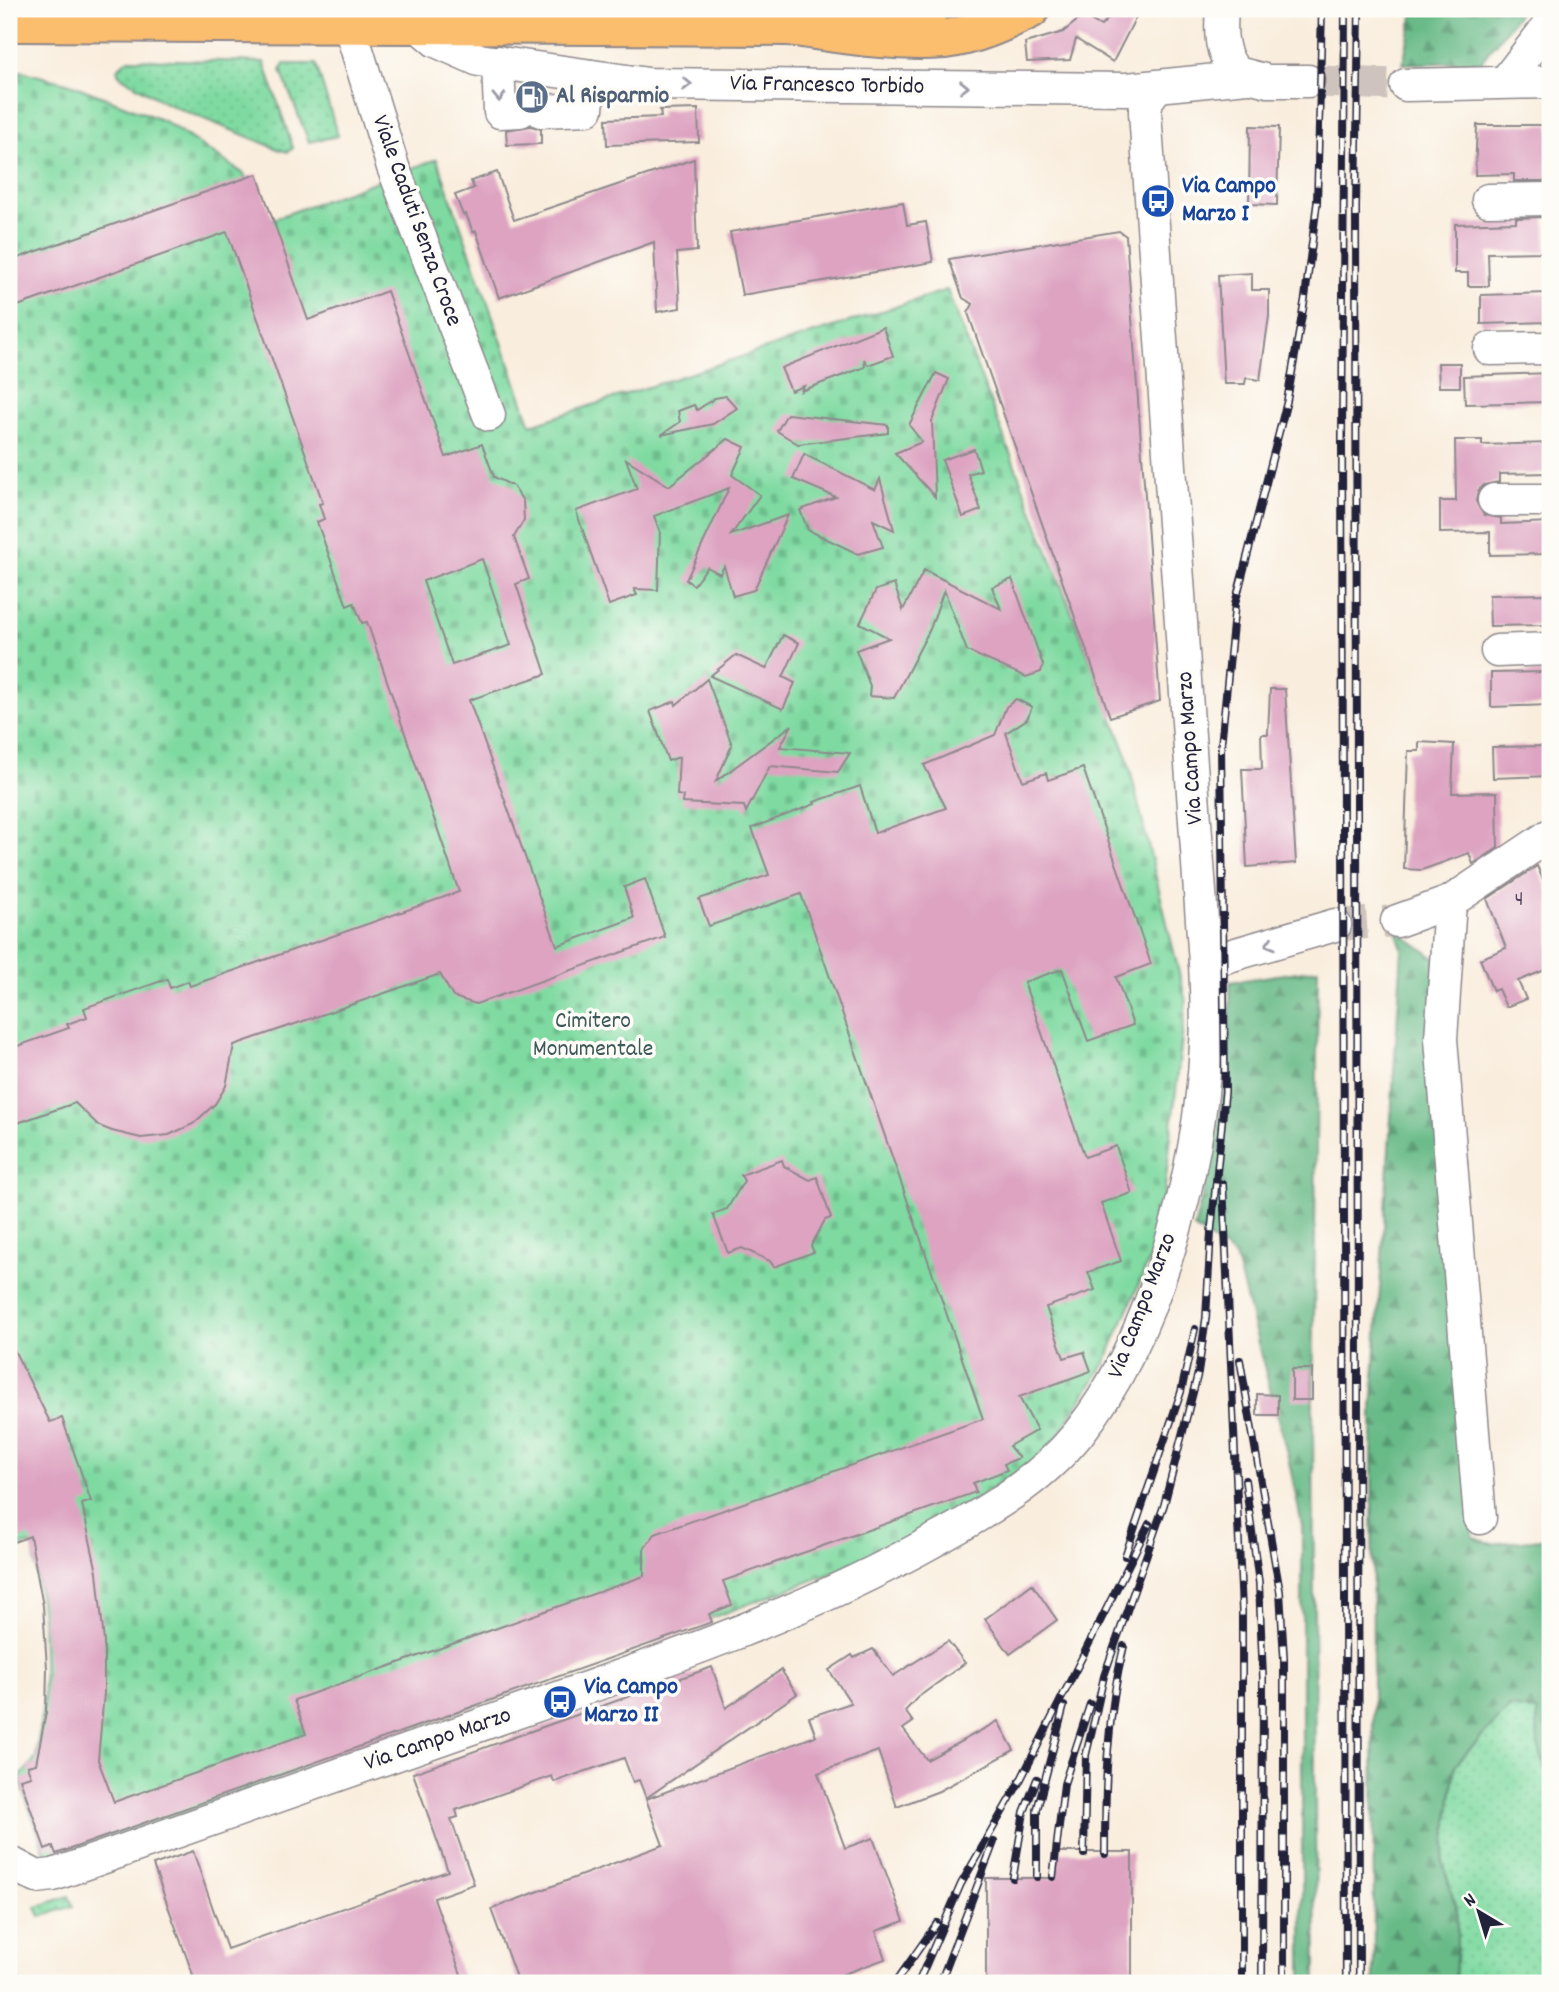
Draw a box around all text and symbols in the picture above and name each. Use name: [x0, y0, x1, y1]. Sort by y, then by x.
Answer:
street label: Via Francesco Torbido: [729, 67, 925, 105]
one-way arrow: [683, 76, 693, 92]
fuel station icon: Al Risparmio: [513, 78, 551, 116]
one-way arrow: [959, 79, 970, 95]
place label: Al Risparmio: [556, 80, 670, 114]
one-way arrow: [492, 92, 507, 103]
street label: Viale Caduti Senza Croce: [362, 111, 470, 331]
place label: Via Campo Marzo I: [1182, 170, 1276, 232]
bus stop icon: Via Campo Marzo I: [1139, 182, 1177, 220]
street label: Via Campo Marzo: [1169, 670, 1213, 826]
house number: 4: [1515, 886, 1523, 916]
one-way arrow: [1264, 936, 1276, 951]
park label: Cimitero Monumentale: [533, 1005, 653, 1067]
street label: Via Campo Marzo: [1100, 1228, 1186, 1384]
place label: Via Campo Marzo II: [584, 1671, 678, 1733]
bus stop icon: Via Campo Marzo II: [541, 1683, 579, 1721]
street label: Via Campo Marzo: [360, 1699, 516, 1781]
north arrow: [1444, 1876, 1514, 1946]
text: N: [1459, 1888, 1483, 1915]

